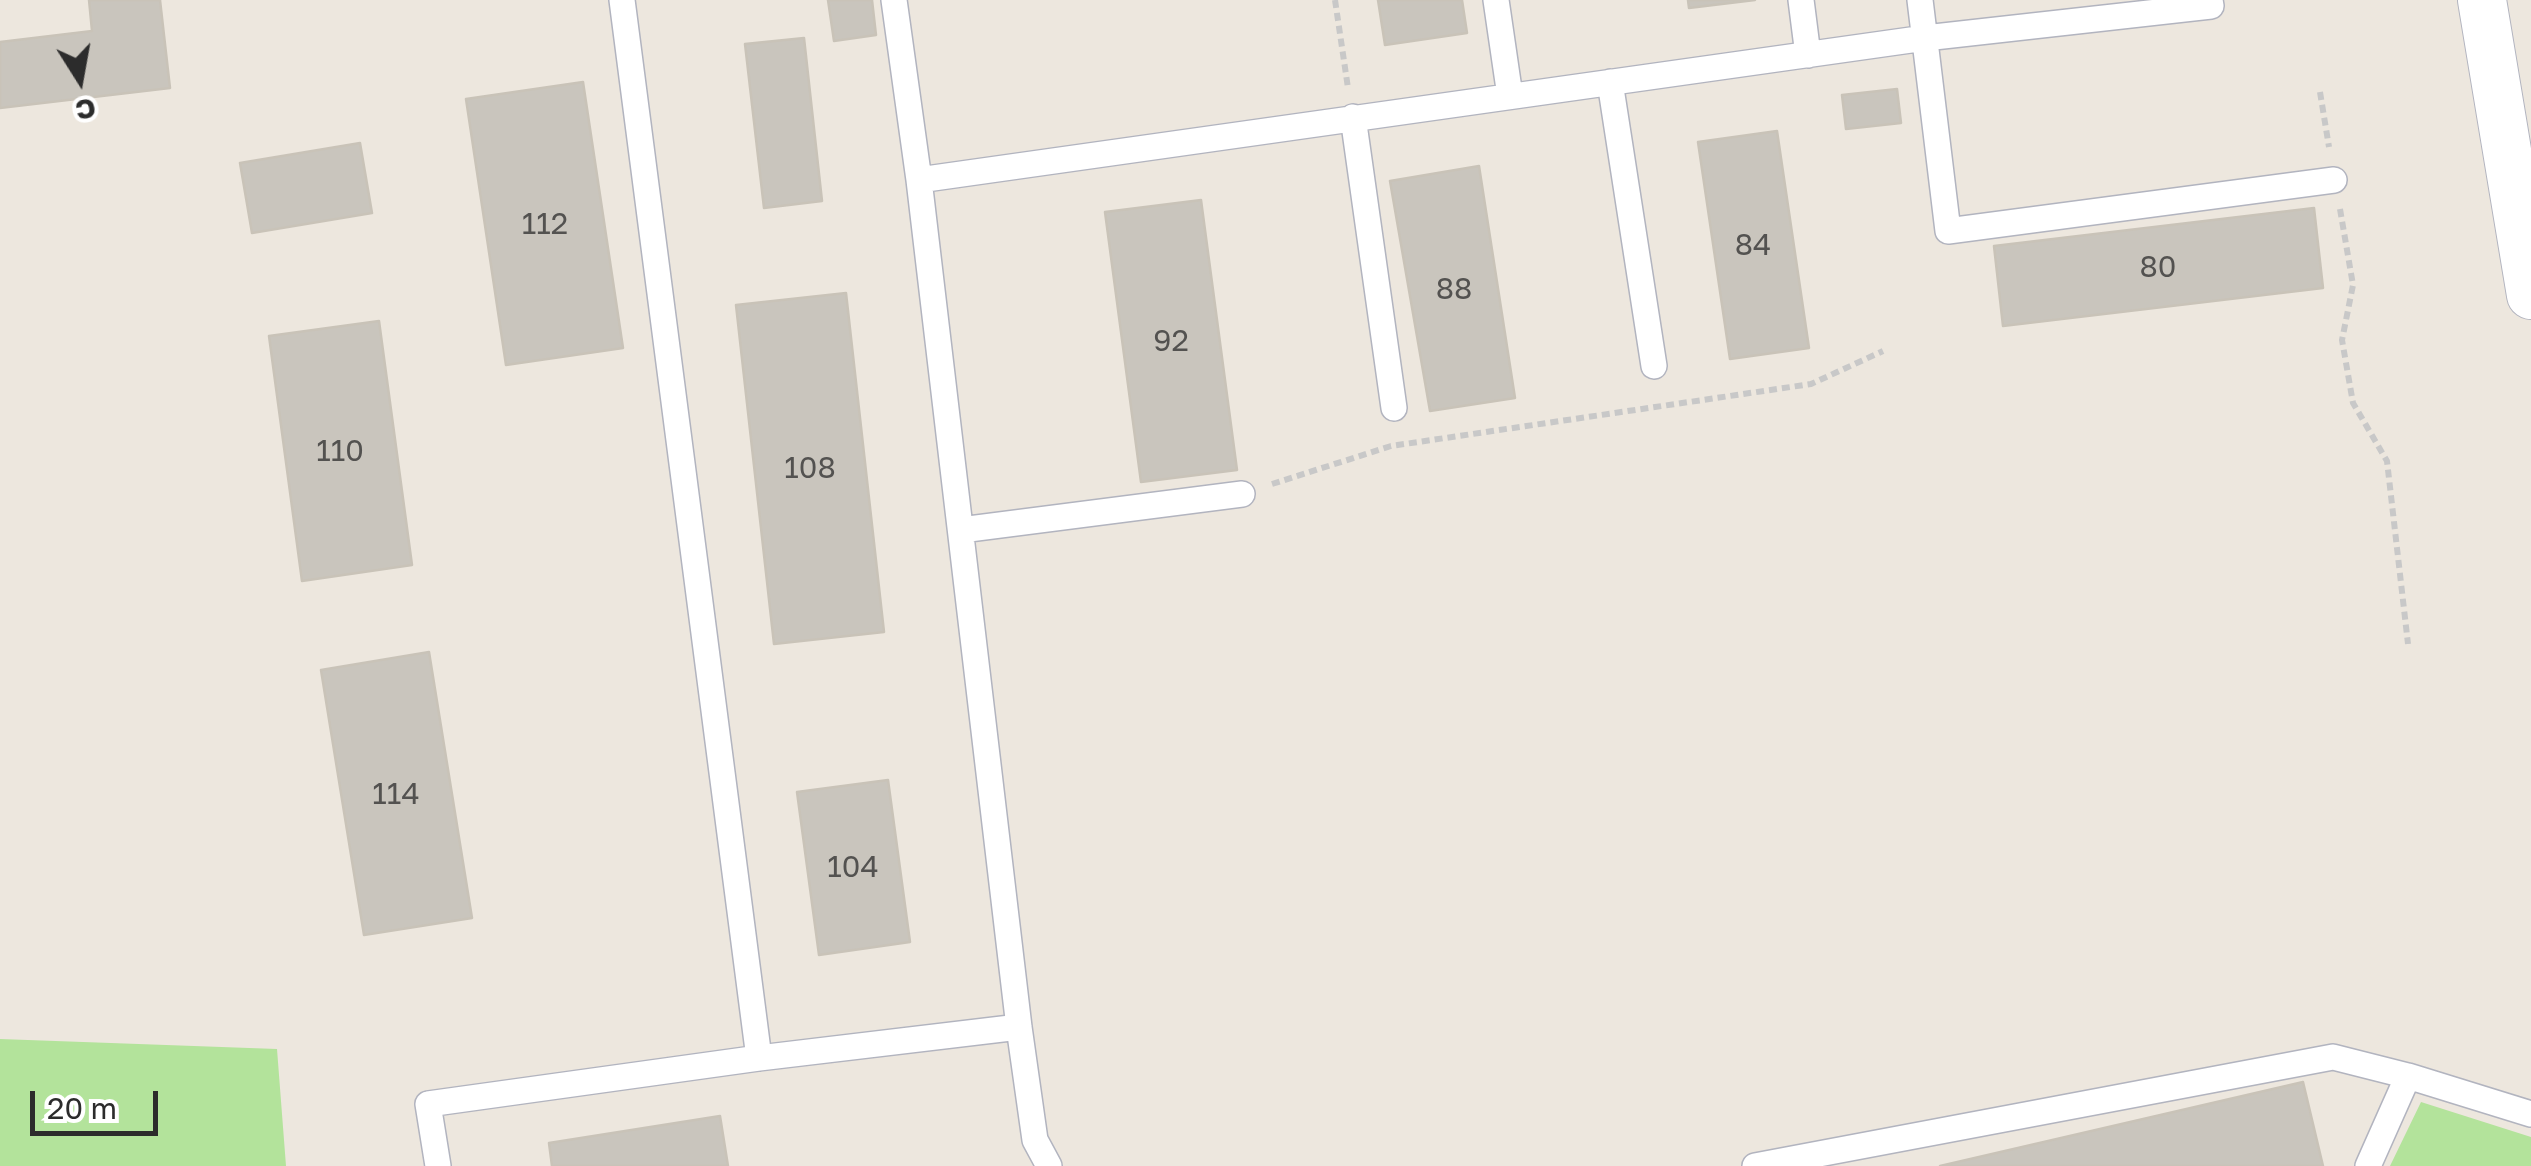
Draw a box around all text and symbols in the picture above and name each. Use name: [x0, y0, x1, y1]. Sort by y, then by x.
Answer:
north arrow: [30, 30, 130, 130]
text: С: [73, 92, 99, 128]
house number: 112: [522, 206, 568, 242]
house number: 84: [1735, 227, 1771, 263]
house number: 80: [2140, 249, 2176, 285]
house number: 88: [1436, 271, 1472, 307]
house number: 92: [1153, 323, 1189, 359]
house number: 110: [316, 433, 364, 469]
house number: 108: [784, 450, 836, 486]
house number: 114: [372, 776, 420, 812]
house number: 104: [827, 849, 879, 885]
scale bar: [35, 1071, 162, 1133]
text: 20 m: [47, 1090, 117, 1126]

